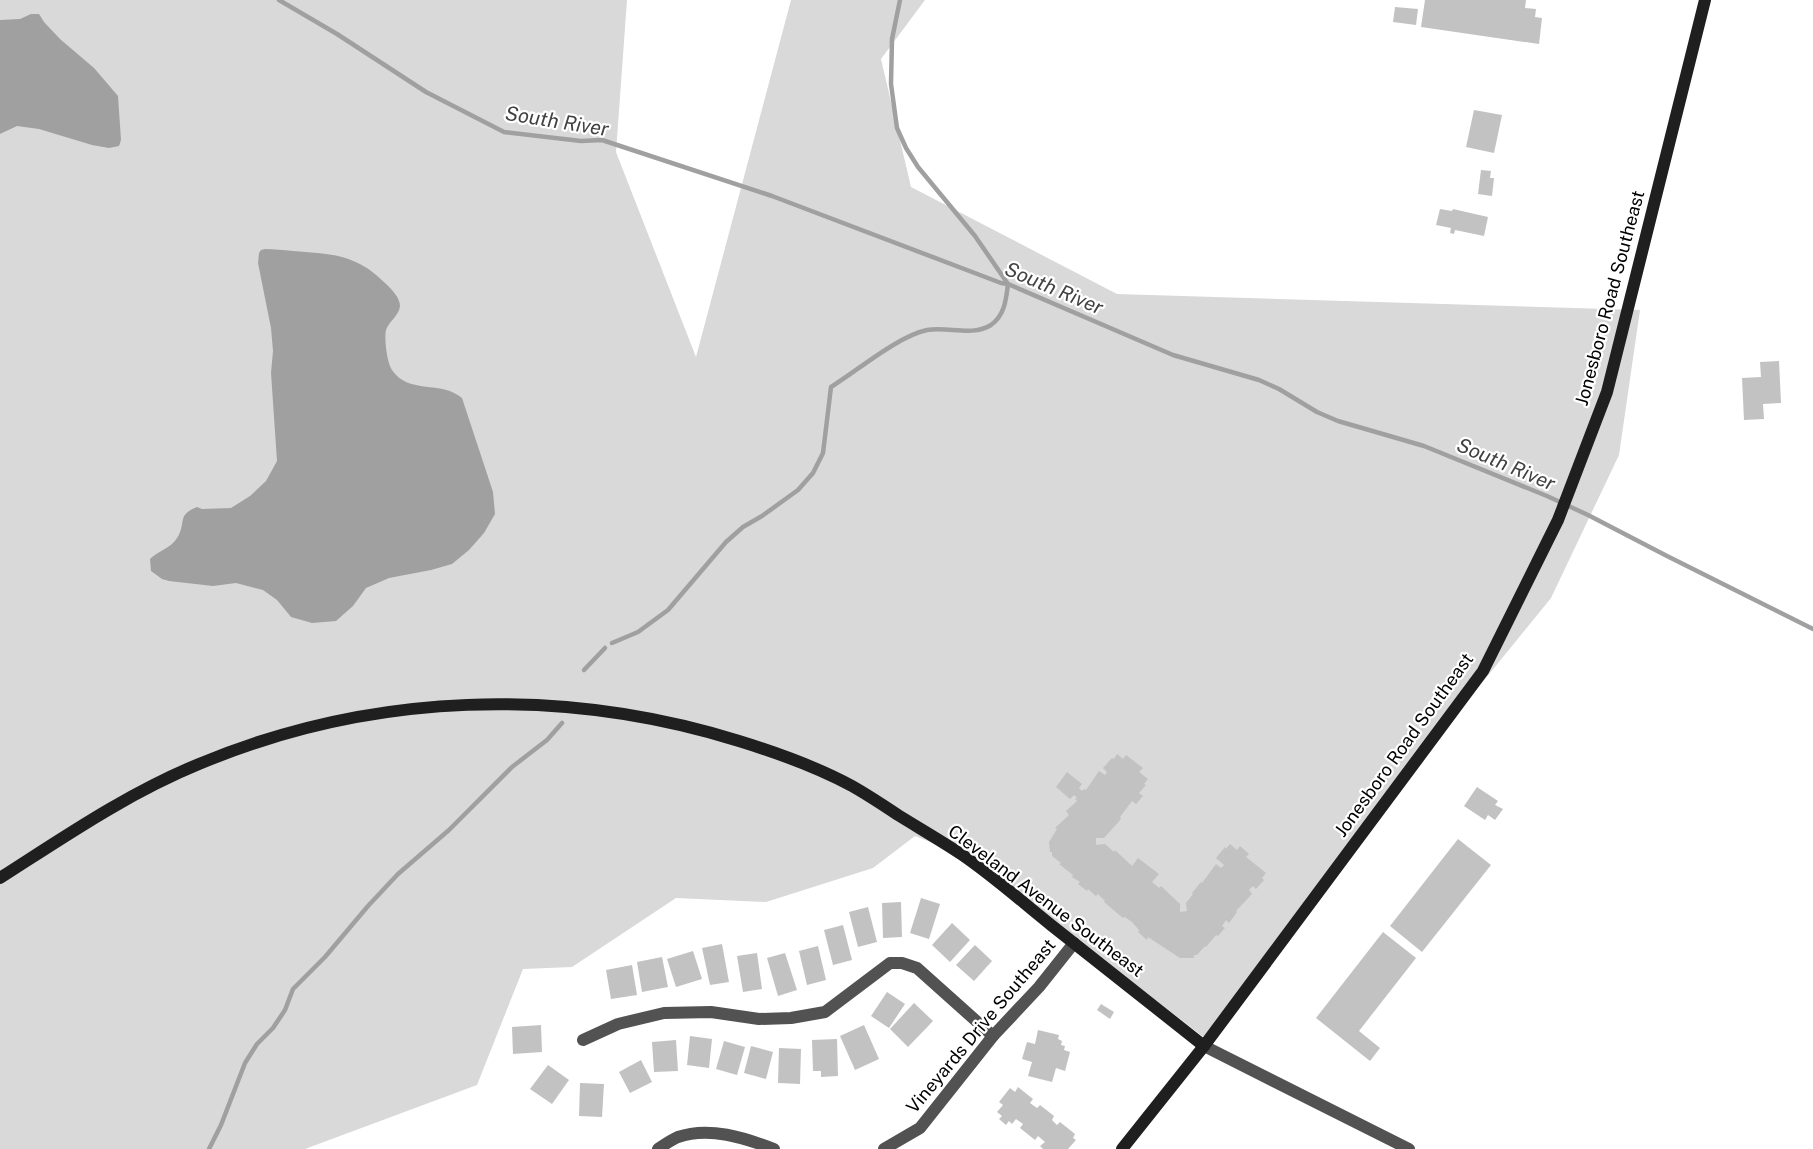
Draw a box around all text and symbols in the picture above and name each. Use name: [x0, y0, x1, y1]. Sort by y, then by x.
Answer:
water label: South River: [503, 101, 611, 141]
street label: Jonesboro Road Southeast: [1571, 188, 1648, 408]
water label: South River: [1001, 257, 1107, 320]
water label: South River: [1453, 433, 1559, 496]
street label: Jonesboro Road Southeast: [1330, 649, 1477, 841]
street label: Cleveland Avenue Southeast: [944, 820, 1148, 981]
street label: Vineyards Drive Southeast: [902, 934, 1060, 1117]

